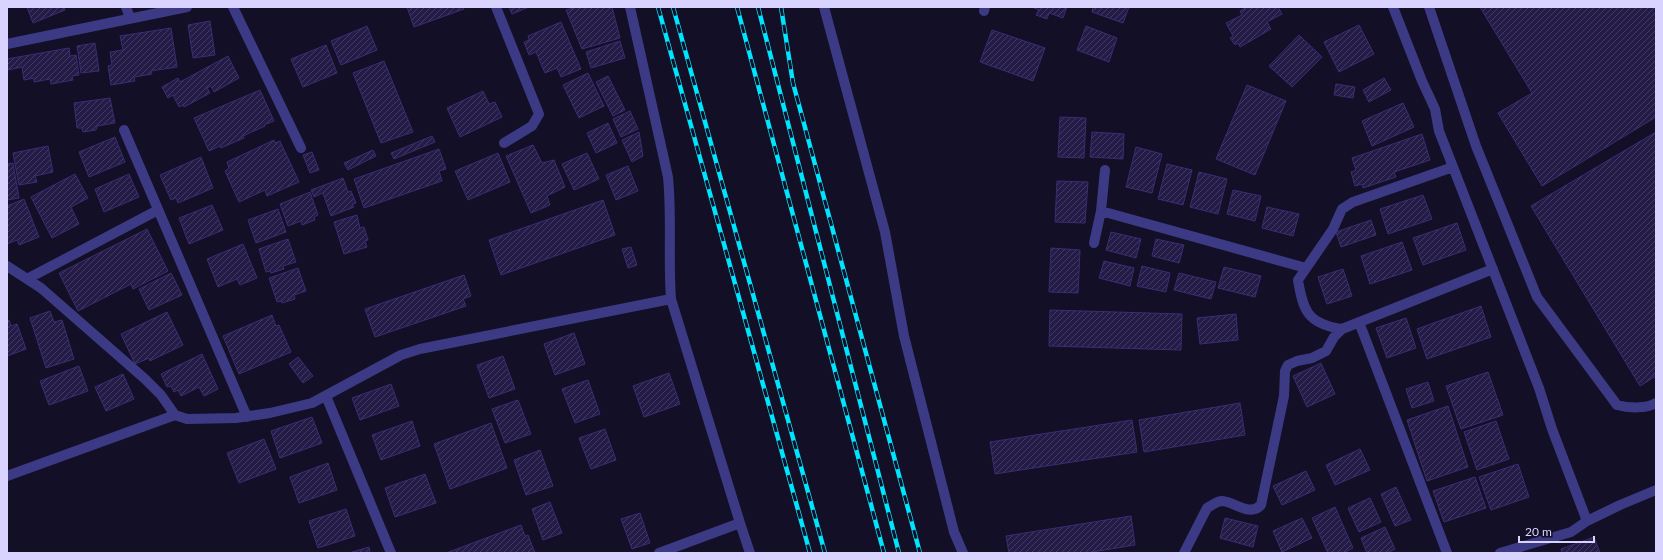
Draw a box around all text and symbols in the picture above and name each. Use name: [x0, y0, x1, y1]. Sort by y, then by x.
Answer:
scale bar: [1519, 518, 1594, 544]
text: 20 m: [1525, 524, 1552, 539]

